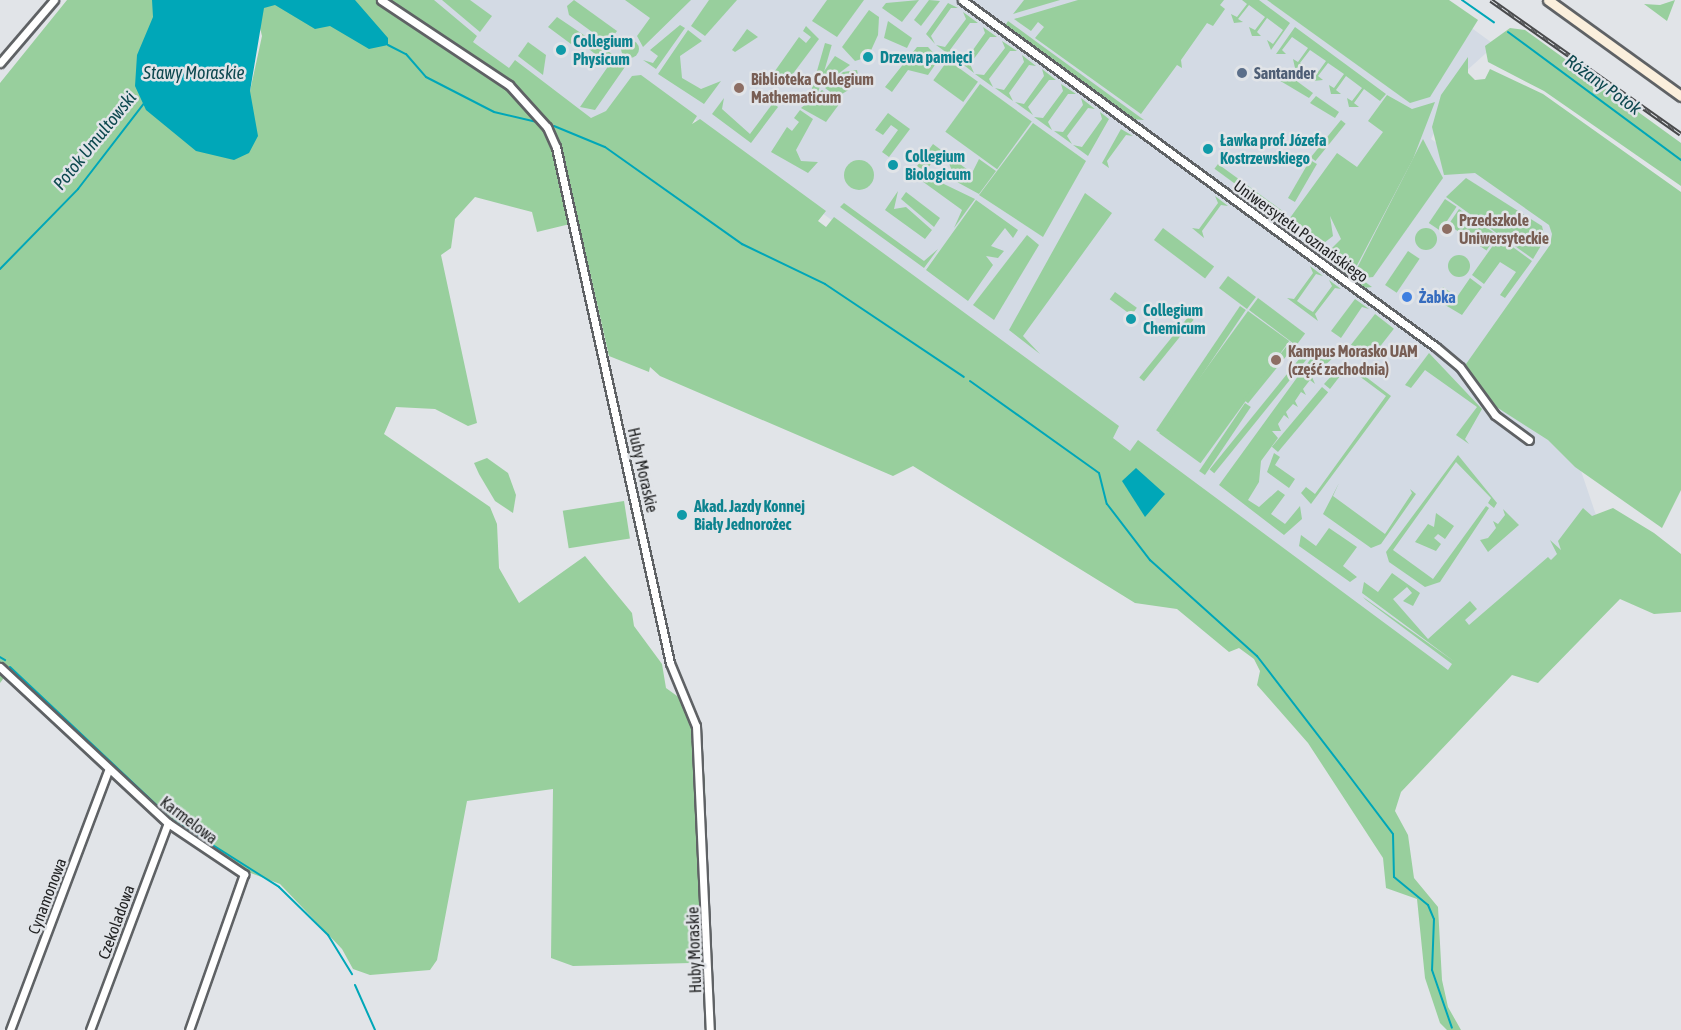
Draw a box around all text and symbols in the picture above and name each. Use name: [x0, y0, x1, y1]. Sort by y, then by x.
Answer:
place label: Collegium Physicum: [573, 31, 633, 69]
marker: Collegium Physicum: [554, 43, 568, 57]
place label: Drzewa pamięci: [880, 47, 972, 67]
marker: Drzewa pamięci: [861, 50, 875, 64]
water label: Różany Potok: [1561, 50, 1645, 120]
water label: Stawy Moraskie: [143, 62, 245, 84]
place label: Santander: [1254, 63, 1315, 83]
marker: Santander: [1235, 66, 1249, 80]
place label: Biblioteka Collegium Mathematicum: [751, 69, 874, 107]
marker: Biblioteka Collegium Mathematicum: [732, 81, 746, 95]
water label: Potok Umultowski: [49, 88, 141, 194]
place label: Ławka prof. Józefa Kostrzewskiego: [1220, 130, 1326, 168]
marker: Ławka prof. Józefa Kostrzewskiego: [1201, 142, 1215, 156]
place label: Collegium Biologicum: [905, 146, 971, 184]
marker: Collegium Biologicum: [886, 158, 900, 172]
street label: Uniwersytetu Poznańskiego: [1230, 176, 1372, 286]
place label: Przedszkole Uniwersyteckie: [1459, 210, 1549, 248]
marker: Przedszkole Uniwersyteckie: [1440, 222, 1454, 236]
place label: Żabka: [1419, 287, 1456, 307]
marker: Żabka: [1400, 290, 1414, 304]
place label: Collegium Chemicum: [1143, 300, 1206, 338]
marker: Collegium Chemicum: [1124, 312, 1138, 326]
place label: Kampus Morasko UAM (część zachodnia): [1288, 341, 1418, 379]
marker: Kampus Morasko UAM (część zachodnia): [1269, 353, 1283, 367]
street label: Huby Moraskie: [624, 426, 662, 514]
place label: Akad. Jazdy Konnej Biały Jednorożec: [694, 496, 805, 534]
marker: Akad. Jazdy Konnej Biały Jednorożec: [675, 508, 689, 522]
street label: Karmelowa: [157, 792, 221, 848]
street label: Cynamonowa: [24, 855, 70, 937]
street label: Czekoladowa: [94, 882, 138, 962]
street label: Huby Moraskie: [683, 906, 705, 994]

